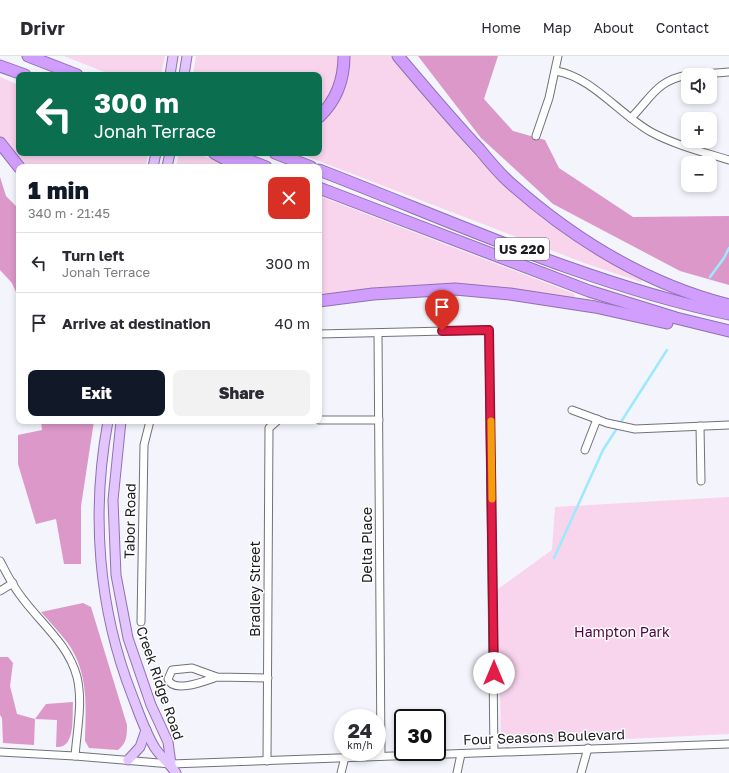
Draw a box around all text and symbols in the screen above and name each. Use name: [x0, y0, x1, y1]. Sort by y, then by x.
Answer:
text: Drivr: [20, 16, 65, 39]
text: Home: [481, 19, 521, 36]
text: Map: [543, 19, 571, 36]
text: About: [593, 19, 634, 36]
text: Contact: [656, 19, 709, 36]
map controls: [681, 68, 717, 192]
button: sound: [681, 68, 717, 104]
text: 300 m: [94, 86, 179, 119]
icon: left: [28, 88, 80, 140]
button: +: [681, 112, 717, 148]
text: Jonah Terrace: [94, 120, 216, 142]
button: −: [681, 156, 717, 192]
text: 1 min: [28, 175, 89, 204]
button: close: [268, 177, 310, 219]
text: 340 m · 21:45: [28, 205, 110, 221]
road number: US 220: [495, 238, 549, 260]
text: Turn left: [62, 246, 124, 264]
icon: left: [28, 252, 50, 274]
text: 300 m: [266, 254, 310, 272]
text: Jonah Terrace: [62, 264, 150, 280]
pin: [425, 290, 459, 331]
icon: arrive: [431, 296, 453, 318]
icon: arrive: [28, 312, 50, 334]
text: Arrive at destination: [62, 314, 211, 332]
text: 40 m: [275, 314, 310, 332]
button: Exit: [28, 370, 165, 416]
button: Share: [173, 370, 310, 416]
street label: Tabor Road: [120, 483, 139, 559]
street label: Delta Place: [358, 507, 375, 583]
street label: Bradley Street: [246, 541, 263, 637]
park label: Hampton Park: [574, 623, 670, 640]
street label: Creek Ridge Road: [133, 624, 188, 742]
position arrow: [473, 652, 515, 694]
speed limit sign: 30: [394, 709, 446, 761]
text: 24: [348, 718, 372, 742]
street label: Four Seasons Boulevard: [463, 725, 625, 748]
text: km/h: [347, 739, 373, 751]

